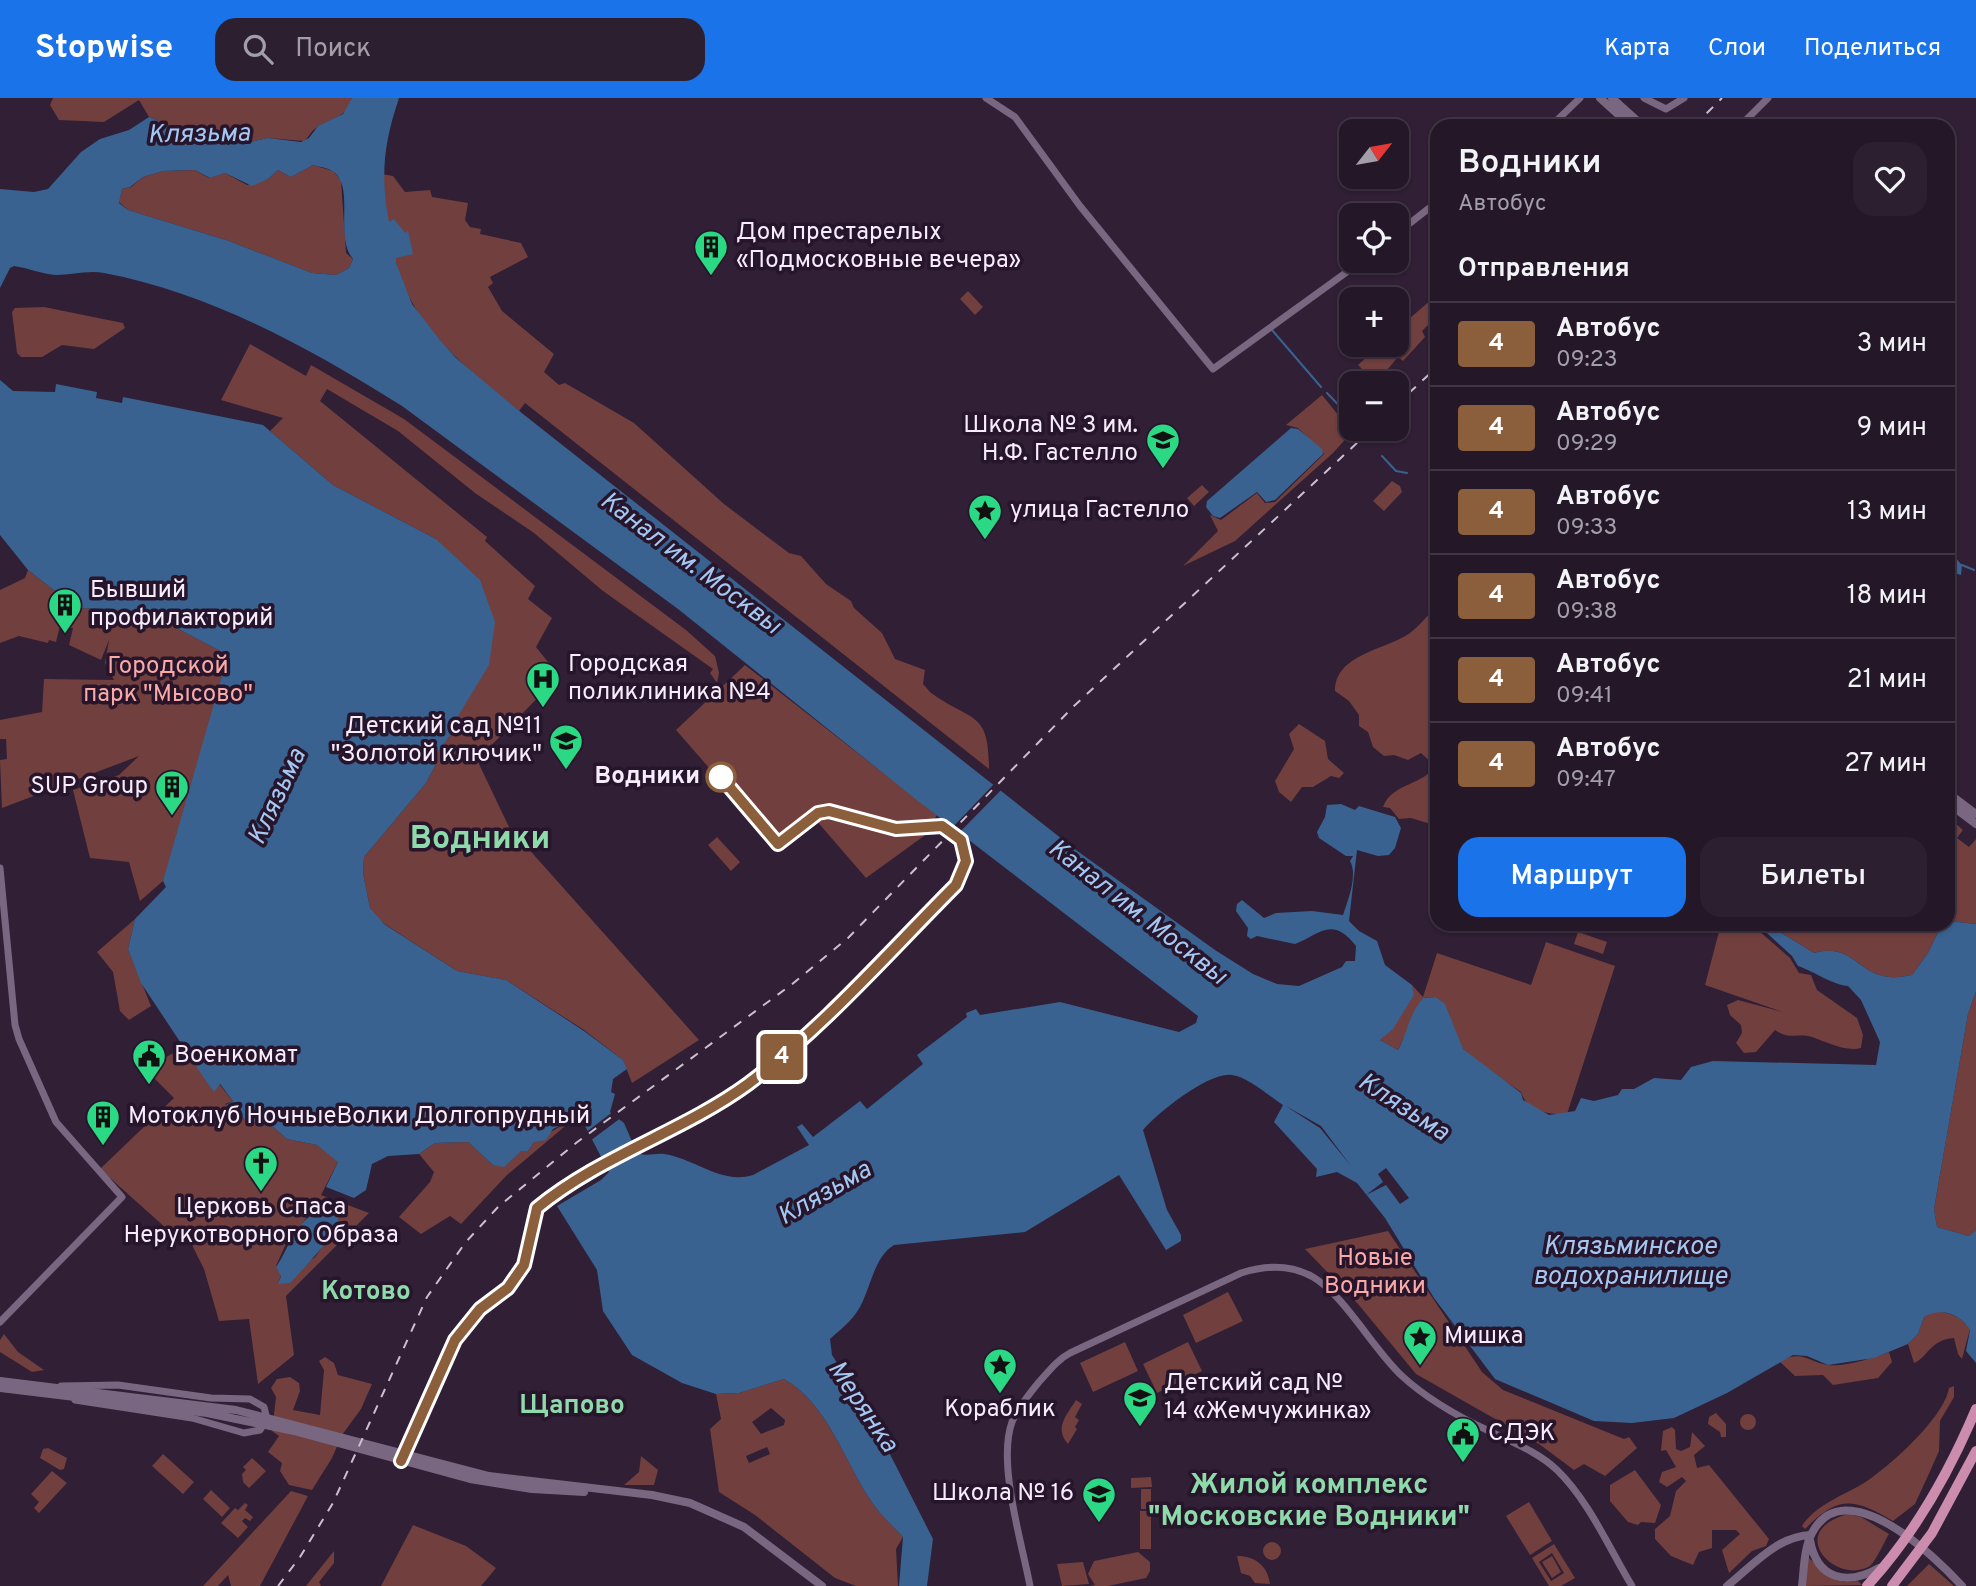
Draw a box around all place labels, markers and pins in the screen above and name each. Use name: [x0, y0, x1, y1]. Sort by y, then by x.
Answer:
place label: Дом престарелых «Подмосковные вечера»: [736, 218, 1021, 276]
building icon: Дом престарелых «Подмосковные вечера»: [692, 228, 730, 277]
place label: Школа № 3 им. Н.Ф. Гастелло: [963, 411, 1138, 469]
school or university icon: Школа № 3 им. Н.Ф. Гастелло: [1144, 421, 1182, 470]
place icon: улица Гастелло: [966, 492, 1004, 541]
place label: улица Гастелло: [1010, 496, 1189, 526]
place label: Бывший профилакторий: [90, 576, 273, 634]
building icon: Бывший профилакторий: [46, 586, 84, 635]
place label: Городская поликлиника №4: [568, 650, 771, 708]
hospital icon: Городская поликлиника №4: [524, 660, 562, 709]
place label: Детский сад №11 "Золотой ключик": [331, 712, 542, 770]
school or university icon: Детский сад №11 "Золотой ключик": [547, 722, 585, 771]
place label: Водники: [594, 762, 700, 792]
marker: Водники: [706, 762, 736, 792]
building icon: SUP Group: [153, 768, 191, 817]
place label: SUP Group: [30, 772, 148, 802]
public building icon: Военкомат: [130, 1037, 168, 1086]
place label: Военкомат: [174, 1041, 298, 1071]
building icon: Мотоклуб НочныеВолки Долгопрудный: [84, 1098, 122, 1147]
place label: Мотоклуб НочныеВолки Долгопрудный: [128, 1102, 590, 1132]
church icon: Церковь Спаса Нерукотворного Образа: [242, 1144, 280, 1193]
place label: Церковь Спаса Нерукотворного Образа: [123, 1193, 399, 1251]
place icon: Мишка: [1401, 1318, 1439, 1367]
place label: Мишка: [1444, 1322, 1523, 1352]
place icon: Кораблик: [981, 1346, 1019, 1395]
place label: Детский сад № 14 «Жемчужинка»: [1164, 1369, 1371, 1427]
school or university icon: Детский сад № 14 «Жемчужинка»: [1121, 1379, 1159, 1428]
place label: Кораблик: [944, 1395, 1056, 1425]
public building icon: СДЭК: [1444, 1415, 1482, 1464]
place label: СДЭК: [1488, 1419, 1555, 1449]
school or university icon: Школа № 16: [1080, 1475, 1118, 1524]
place label: Школа № 16: [932, 1479, 1074, 1509]

